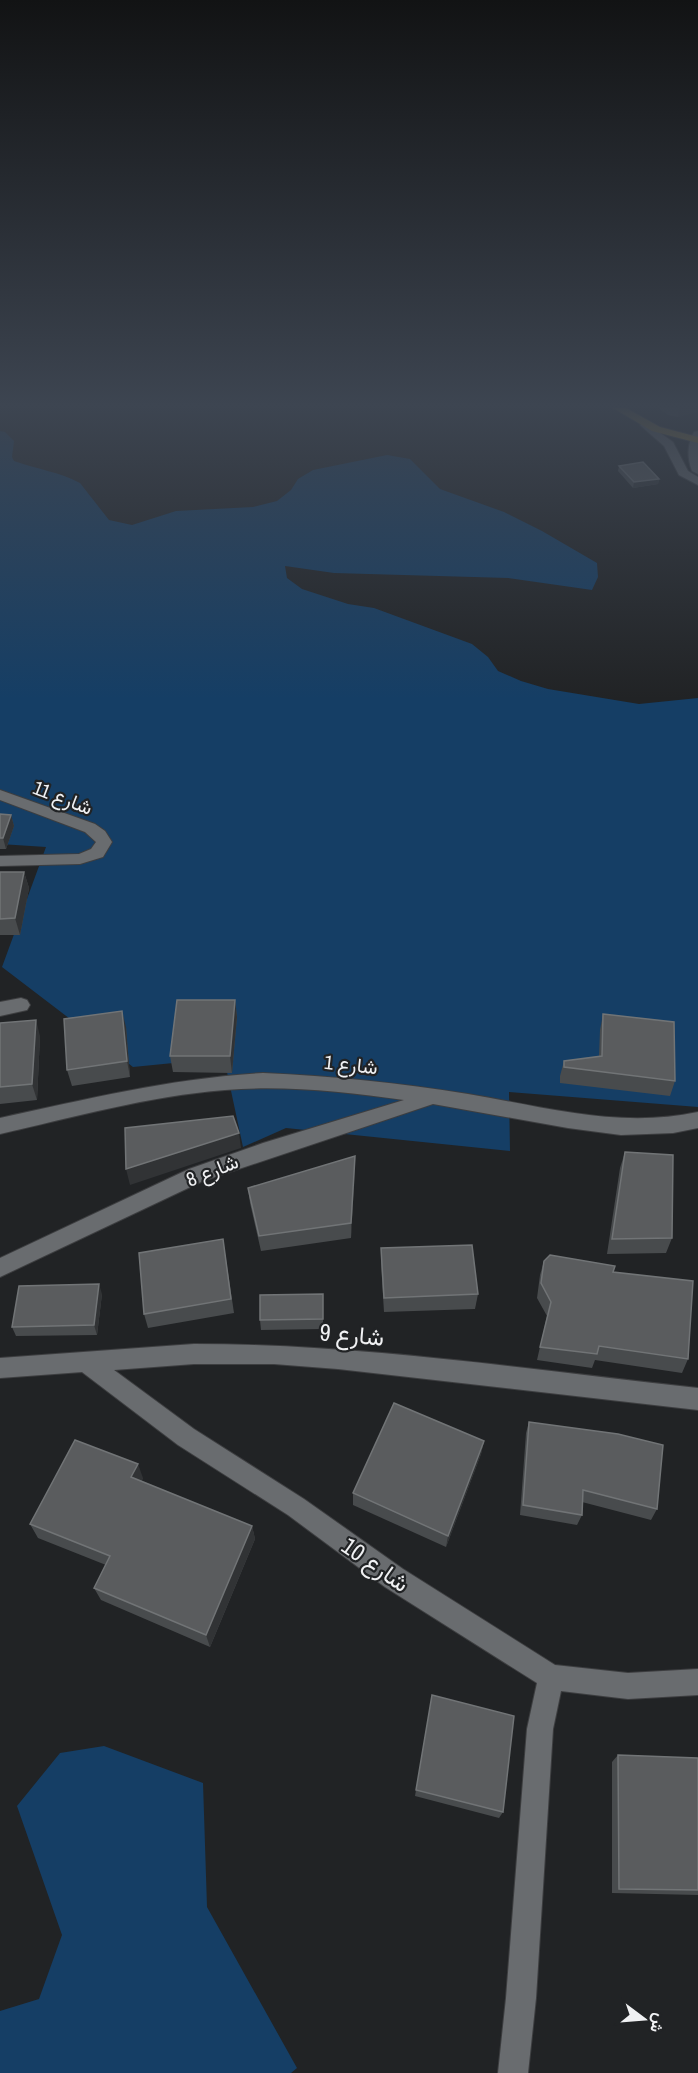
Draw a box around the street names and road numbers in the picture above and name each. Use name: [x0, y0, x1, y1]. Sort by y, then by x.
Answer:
street label: شارع 11: [29, 773, 97, 822]
street label: شارع 1: [323, 1048, 379, 1081]
street label: شارع 8: [182, 1147, 242, 1194]
street label: شارع 9: [318, 1315, 386, 1354]
street label: شارع 10: [335, 1529, 416, 1600]

